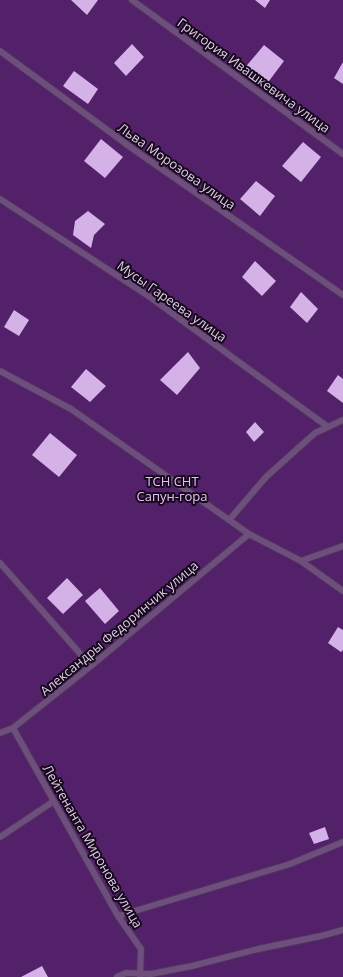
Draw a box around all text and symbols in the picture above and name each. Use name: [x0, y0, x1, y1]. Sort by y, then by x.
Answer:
street label: Григория Ивашкевича улица: [174, 13, 334, 137]
street label: Льва Морозова улица: [115, 118, 239, 214]
street label: Мусы Гареева улица: [114, 256, 230, 346]
park label: ТСН СНТ Сапун-гора: [137, 472, 208, 505]
street label: Александры Федоринчик улица: [36, 556, 202, 700]
street label: Лейтенанта Миронова улица: [39, 761, 147, 931]

